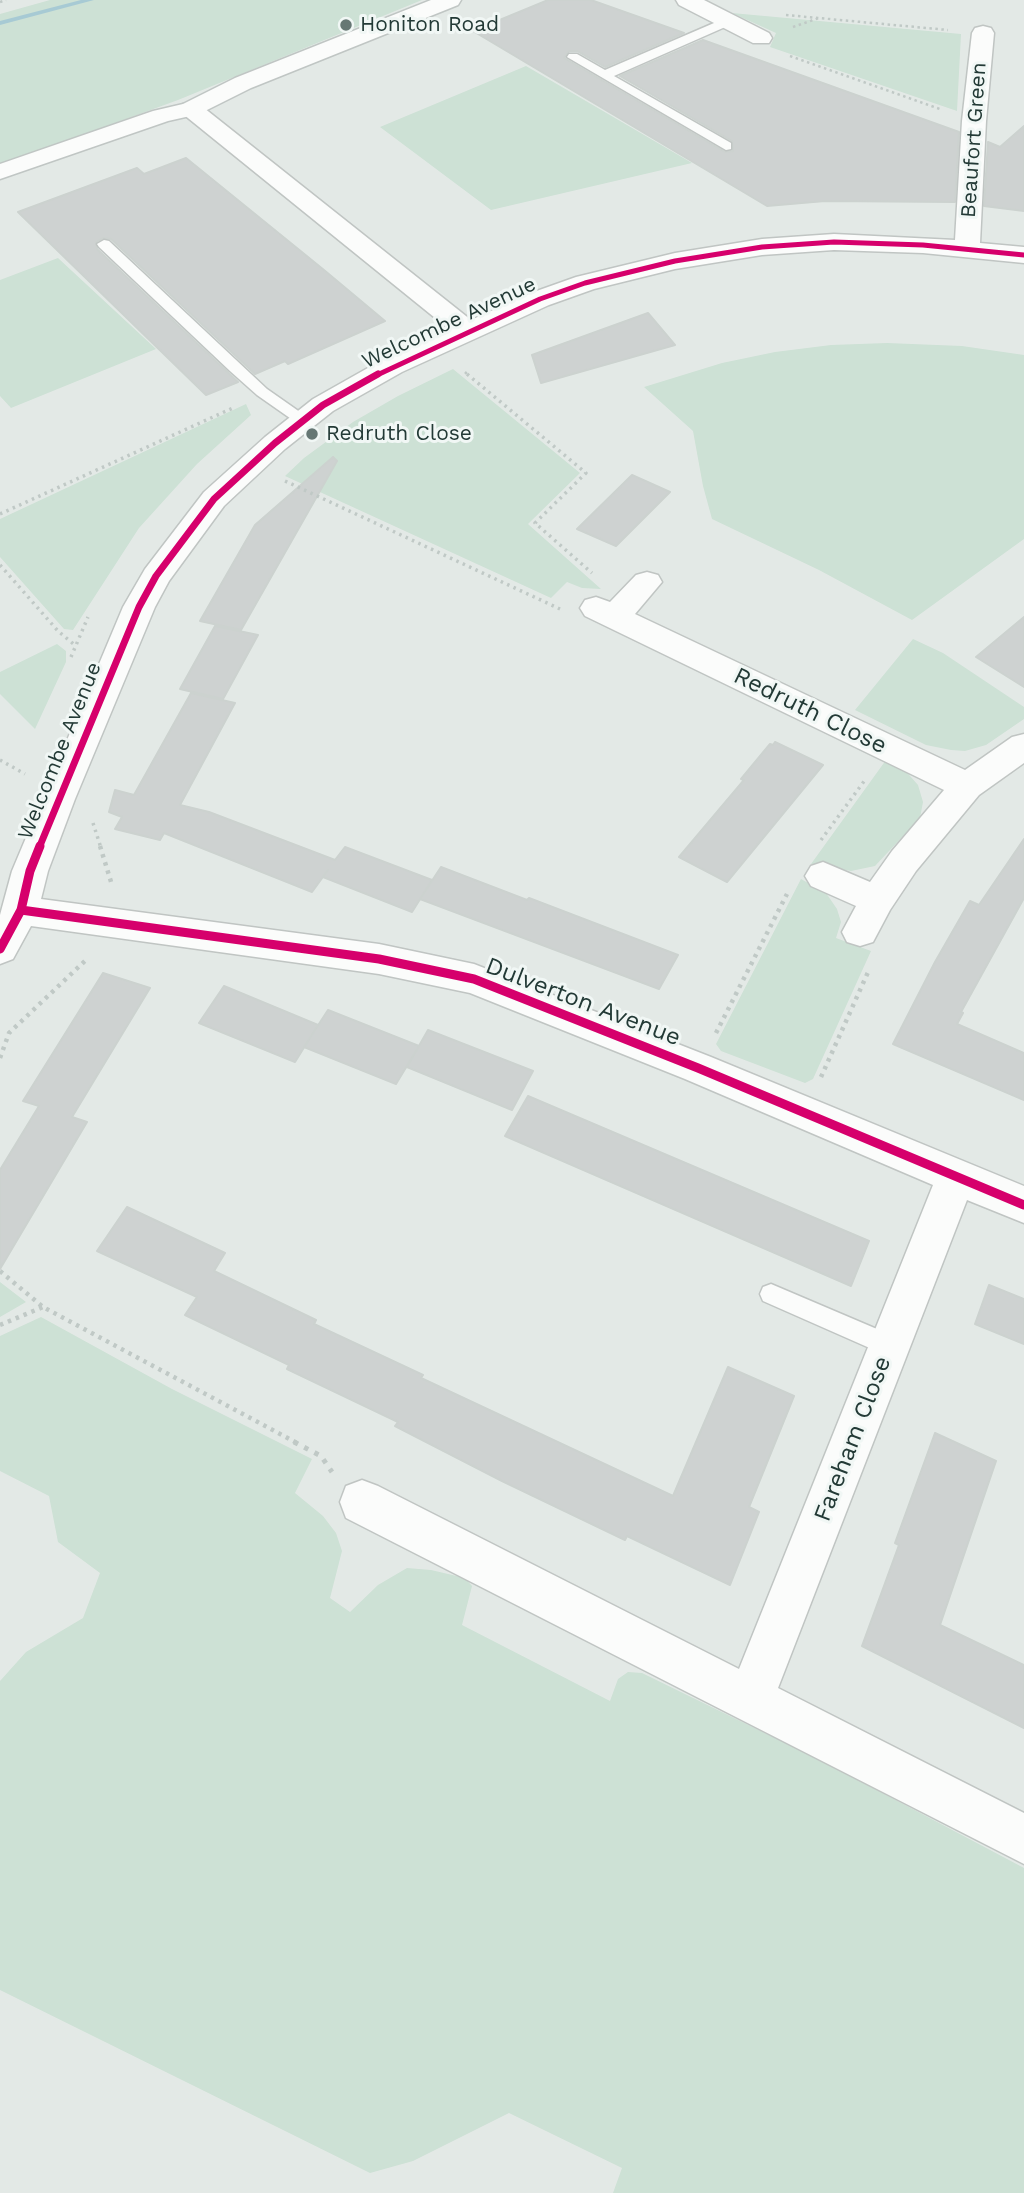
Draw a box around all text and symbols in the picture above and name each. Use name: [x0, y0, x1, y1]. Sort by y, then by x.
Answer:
place label: Honiton Road: [360, 12, 499, 38]
marker: Honiton Road: [338, 17, 354, 33]
street label: Beaufort Green: [956, 61, 992, 219]
street label: Welcombe Avenue: [358, 272, 540, 374]
place label: Redruth Close: [326, 421, 472, 447]
marker: Redruth Close: [304, 426, 320, 442]
street label: Welcombe Avenue: [13, 659, 107, 843]
street label: Redruth Close: [729, 661, 891, 761]
street label: Dulverton Avenue: [481, 952, 685, 1052]
street label: Fareham Close: [808, 1352, 898, 1526]

